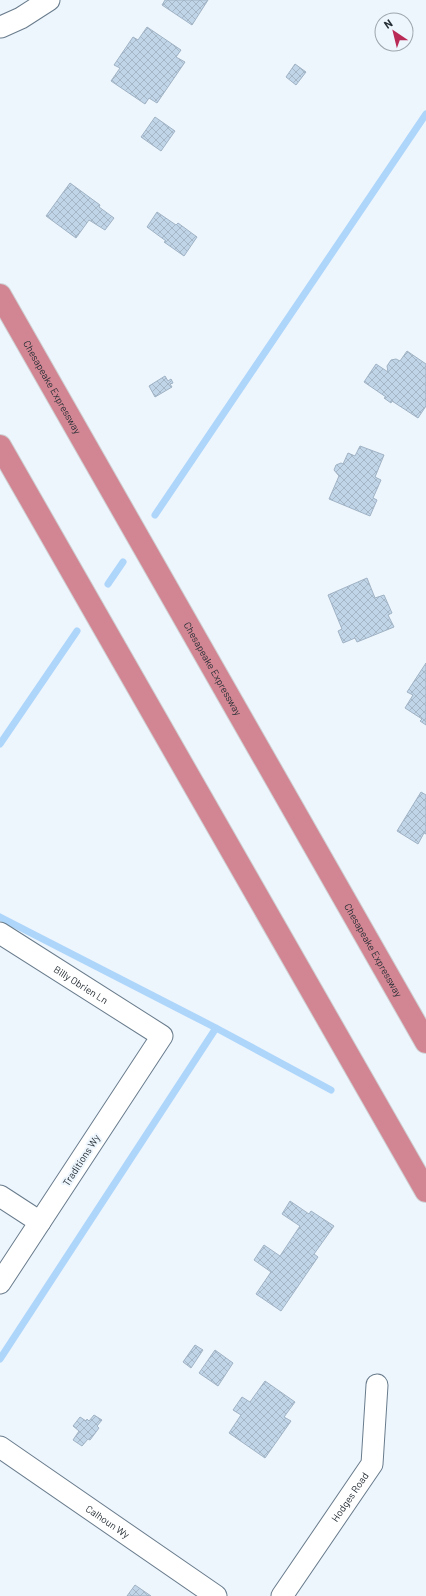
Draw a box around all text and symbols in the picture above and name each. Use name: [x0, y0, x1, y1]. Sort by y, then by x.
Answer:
north arrow: [374, 12, 414, 52]
text: N: [381, 16, 395, 31]
street label: Chesapeake Expressway: [21, 338, 84, 436]
street label: Chesapeake Expressway: [182, 620, 245, 718]
street label: Chesapeake Expressway: [342, 901, 405, 999]
street label: Billy Obrien Ln: [52, 963, 110, 1006]
street label: Traditions Wy: [60, 1132, 102, 1188]
street label: Hodges Road: [329, 1470, 371, 1524]
street label: Calhoun Wy: [84, 1502, 132, 1541]

